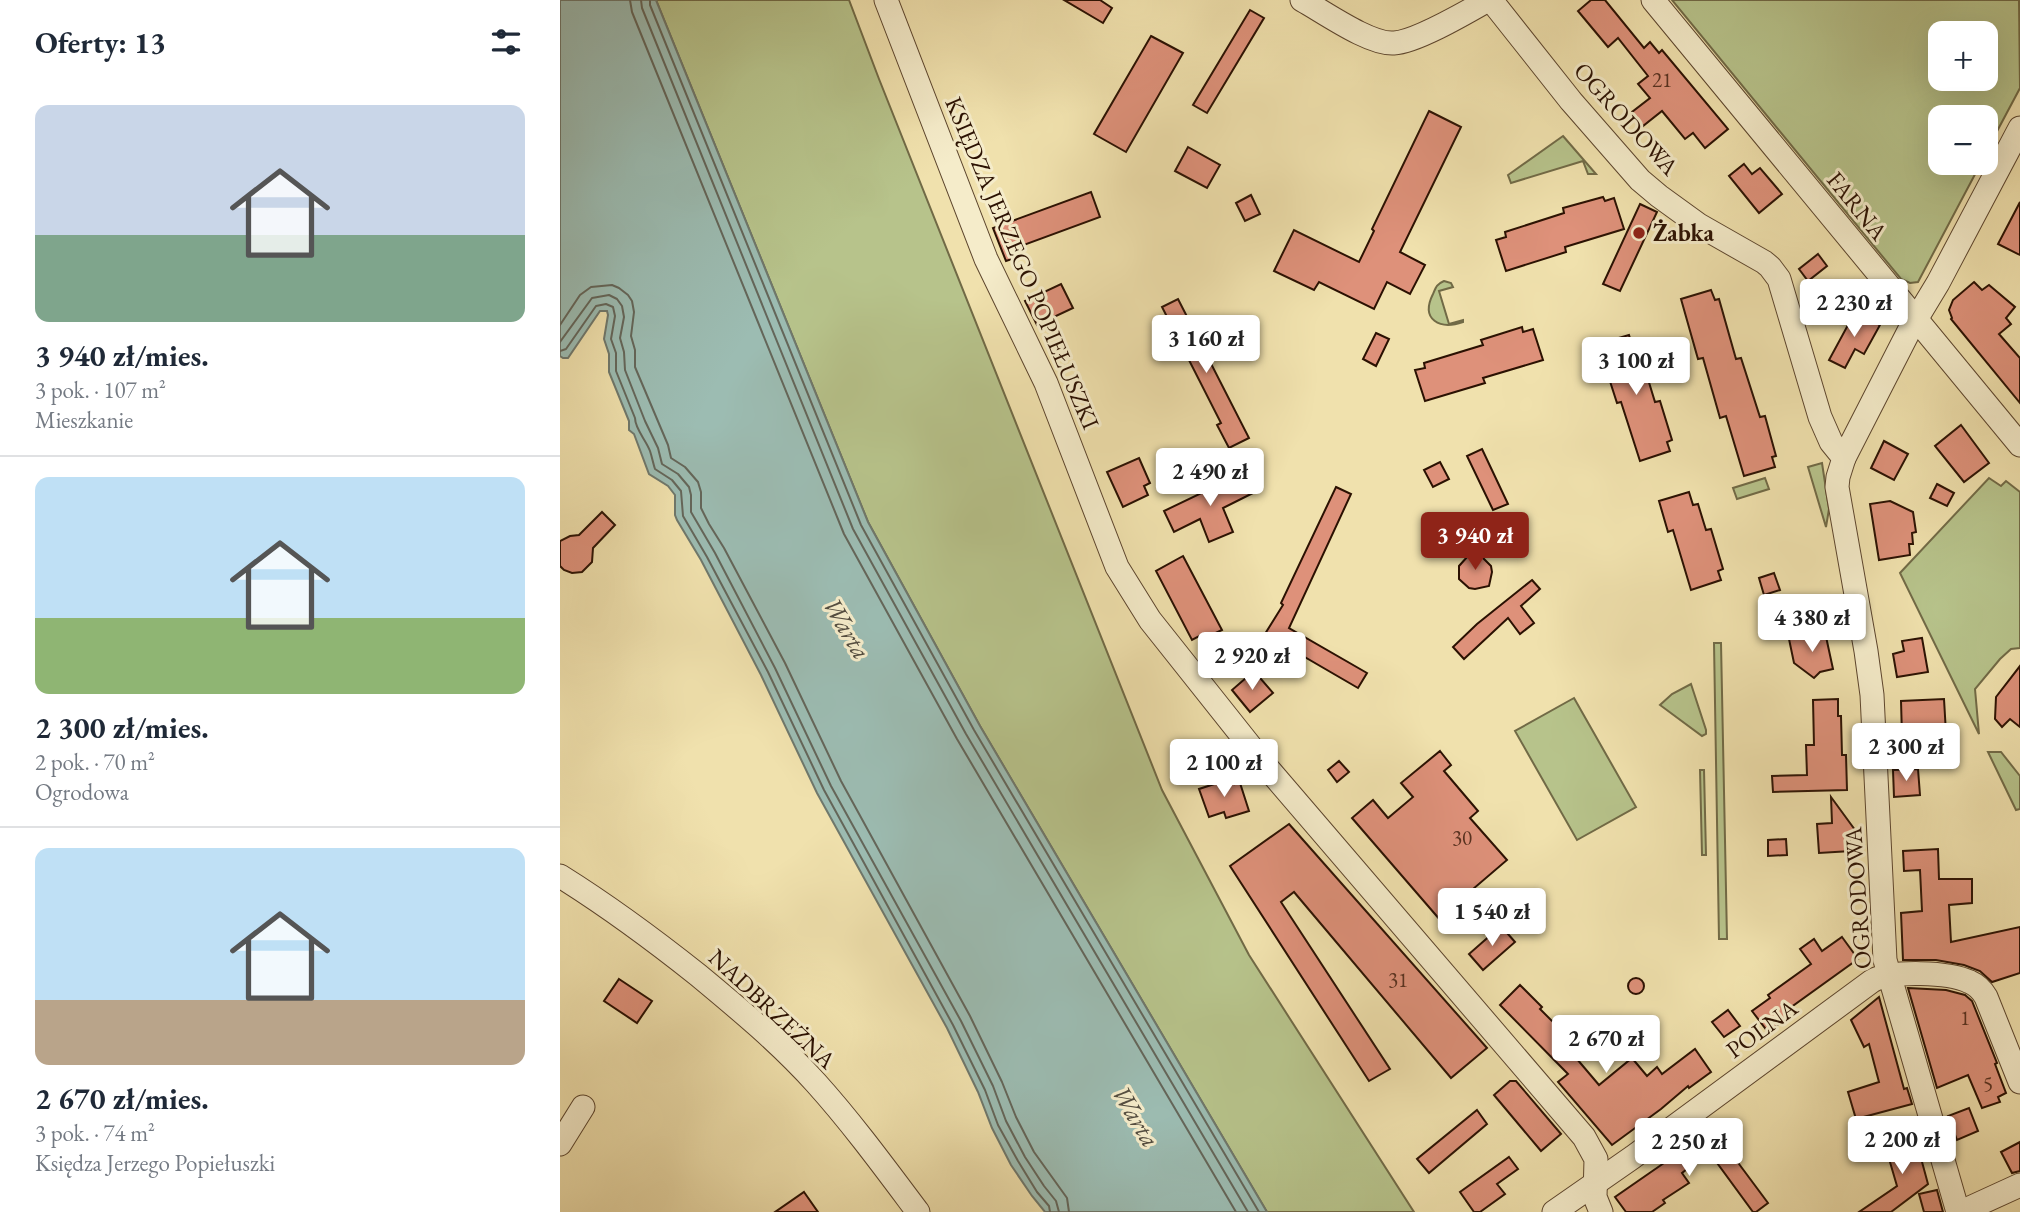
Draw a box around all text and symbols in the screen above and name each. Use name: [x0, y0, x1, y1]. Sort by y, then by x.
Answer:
map controls: [1928, 21, 1998, 175]
button: +: [1928, 21, 1998, 91]
text: Oferty: 13: [35, 23, 166, 62]
icon: filters: [487, 23, 525, 61]
street label: OGRODOWA: [1567, 55, 1686, 182]
house number: 21: [1652, 66, 1672, 93]
street label: KSIĘDZA JERZEGO POPIEŁUSZKI: [938, 92, 1107, 434]
button: −: [1928, 105, 1998, 175]
icon: home: [217, 150, 343, 276]
street label: FARNA: [1820, 165, 1895, 247]
place label: Żabka: [1653, 217, 1715, 248]
marker: Żabka: [1631, 225, 1647, 241]
pin: 2 230 zł: [1782, 280, 1926, 339]
text: 2 230 zł: [1816, 287, 1892, 317]
pin: 3 160 zł: [1134, 316, 1278, 375]
text: 3 160 zł: [1168, 323, 1244, 353]
text: 3 940 zł/mies.: [35, 336, 209, 375]
pin: 3 100 zł: [1564, 338, 1708, 397]
text: 3 100 zł: [1598, 345, 1674, 375]
text: 3 pok. · 107 m²: [35, 375, 166, 405]
text: Mieszkanie: [35, 405, 133, 435]
pin: 2 490 zł: [1138, 448, 1282, 508]
text: 2 490 zł: [1172, 456, 1248, 486]
pin: 3 940 zł: [1403, 512, 1547, 572]
text: 3 940 zł: [1437, 520, 1513, 550]
icon: home: [217, 522, 343, 648]
water label: Warta: [815, 591, 879, 665]
pin: 4 380 zł: [1740, 594, 1884, 654]
text: 4 380 zł: [1774, 602, 1850, 632]
pin: 2 920 zł: [1180, 632, 1324, 692]
text: 2 920 zł: [1214, 640, 1290, 670]
text: 2 300 zł/mies.: [35, 708, 209, 747]
pin: 2 300 zł: [1834, 724, 1978, 783]
text: 2 300 zł: [1868, 731, 1944, 761]
pin: 2 100 zł: [1152, 740, 1296, 799]
text: 2 pok. · 70 m²: [35, 747, 155, 777]
text: 2 100 zł: [1186, 747, 1262, 777]
text: Ogrodowa: [35, 777, 129, 807]
house number: 30: [1452, 824, 1472, 851]
street label: OGRODOWA: [1837, 826, 1878, 970]
pin: 1 540 zł: [1420, 888, 1564, 948]
icon: home: [217, 893, 343, 1019]
text: 1 540 zł: [1454, 896, 1530, 926]
street label: NADBRZEŻNA: [702, 942, 843, 1076]
house number: 31: [1388, 966, 1408, 993]
street label: POLNA: [1720, 992, 1804, 1065]
house number: 1: [1960, 1004, 1970, 1031]
pin: 2 670 zł: [1534, 1016, 1678, 1075]
text: 2 670 zł: [1568, 1023, 1644, 1053]
house number: 5: [1983, 1070, 1993, 1097]
text: 2 670 zł/mies.: [35, 1079, 209, 1118]
water label: Warta: [1104, 1079, 1168, 1153]
pin: 2 200 zł: [1830, 1116, 1974, 1176]
text: 3 pok. · 74 m²: [35, 1118, 155, 1148]
pin: 2 250 zł: [1617, 1118, 1761, 1178]
text: 2 200 zł: [1864, 1124, 1940, 1154]
text: 2 250 zł: [1651, 1126, 1727, 1156]
text: Księdza Jerzego Popiełuszki: [35, 1148, 275, 1178]

